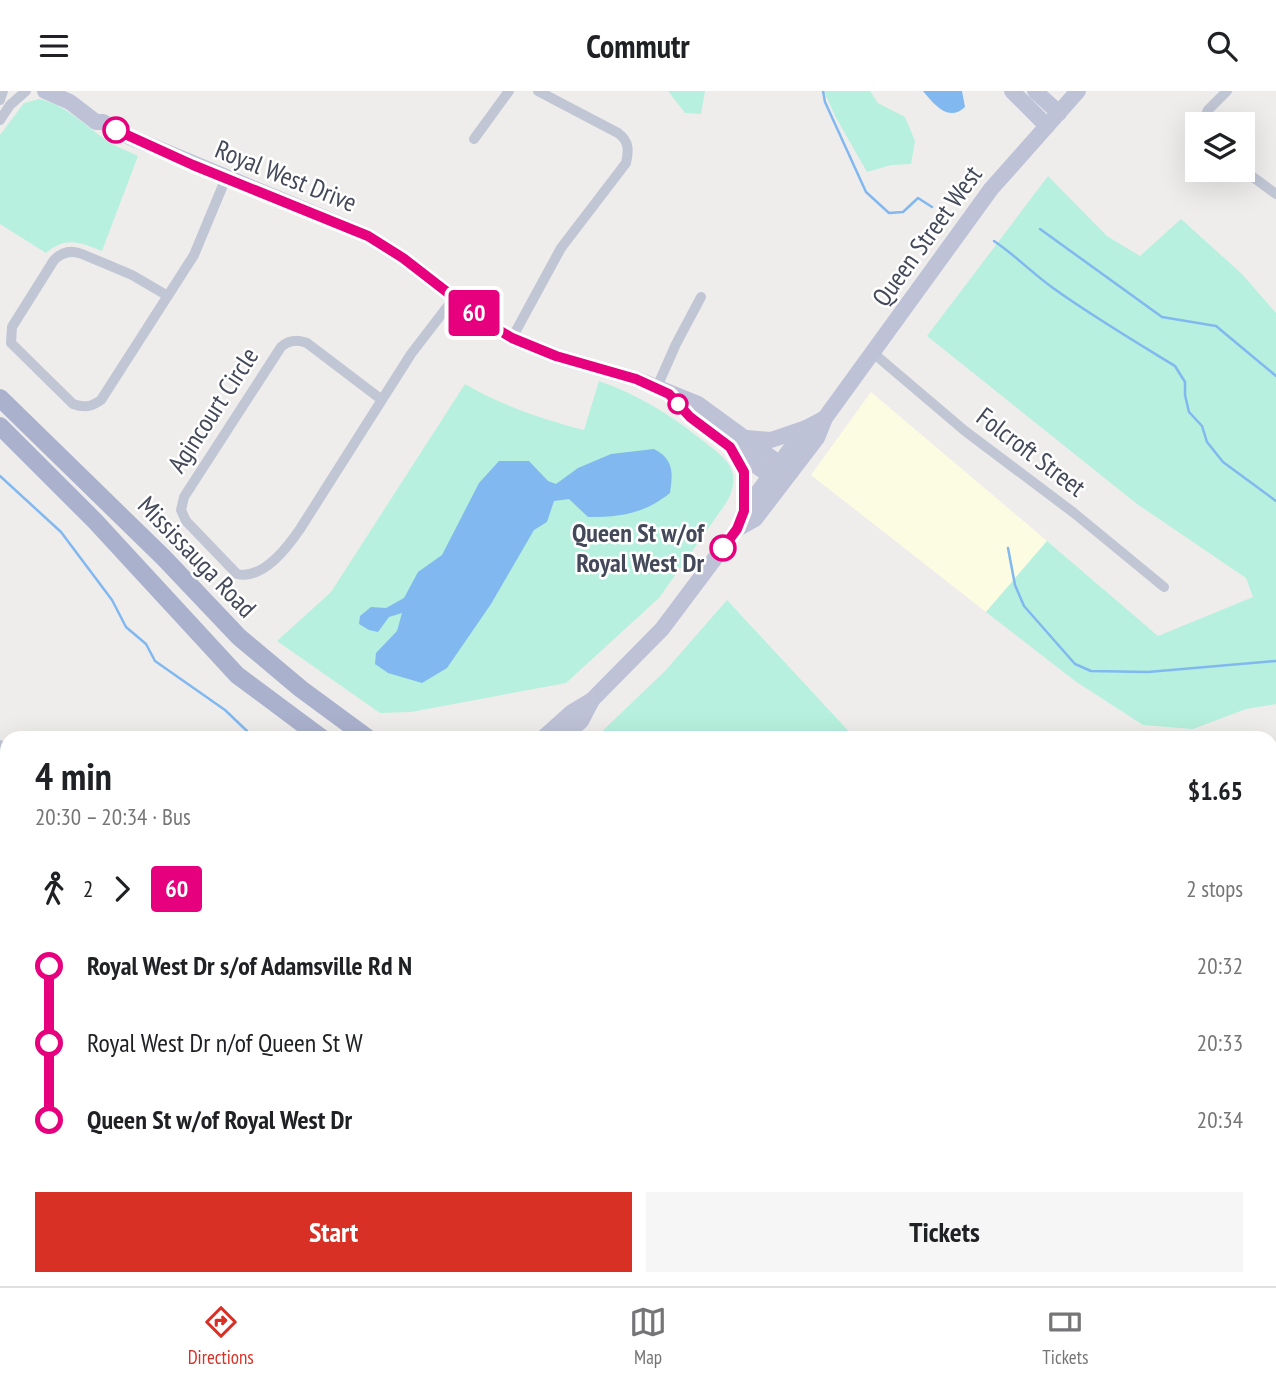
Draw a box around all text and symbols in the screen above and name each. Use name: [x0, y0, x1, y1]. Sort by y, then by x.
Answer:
text: Commutr: [586, 25, 690, 67]
icon: menu: [35, 27, 73, 65]
icon: search: [1203, 27, 1241, 65]
map controls: [1185, 112, 1255, 182]
button: layers: [1185, 112, 1255, 182]
unlabelled marker: [103, 117, 129, 143]
street label: Royal West Drive: [211, 132, 362, 219]
street label: Queen Street West: [864, 159, 989, 313]
line badge: 60: [442, 290, 505, 336]
text: 60: [463, 297, 485, 328]
street label: Agincourt Circle: [160, 341, 265, 479]
unlabelled marker: [668, 394, 688, 414]
street label: Folcroft Street: [970, 400, 1092, 503]
street label: Mississauga Road: [131, 489, 263, 624]
place label: Queen St w/of Royal West Dr: [572, 516, 706, 579]
marker: Queen St w/of Royal West Dr: [710, 535, 736, 561]
text: 4 min: [35, 751, 112, 800]
text: $1.65: [1188, 774, 1243, 807]
text: 20:30 – 20:34 · Bus: [35, 802, 191, 831]
icon: walk: [35, 870, 73, 908]
icon: forward: [103, 870, 141, 908]
text: 60: [165, 873, 188, 904]
text: 2: [83, 874, 93, 903]
text: 2 stops: [1186, 874, 1243, 903]
text: Royal West Dr s/of Adamsville Rd N: [87, 949, 412, 982]
text: 20:32: [1197, 951, 1243, 980]
text: Royal West Dr n/of Queen St W: [87, 1026, 363, 1059]
text: 20:33: [1197, 1028, 1243, 1057]
text: Queen St w/of Royal West Dr: [87, 1103, 352, 1136]
text: 20:34: [1197, 1105, 1243, 1134]
button: Start: [35, 1192, 632, 1272]
button: Tickets: [646, 1192, 1243, 1272]
tab: Directions: [188, 1303, 254, 1369]
tab: Map: [629, 1303, 667, 1369]
tab: Tickets: [1042, 1303, 1088, 1369]

